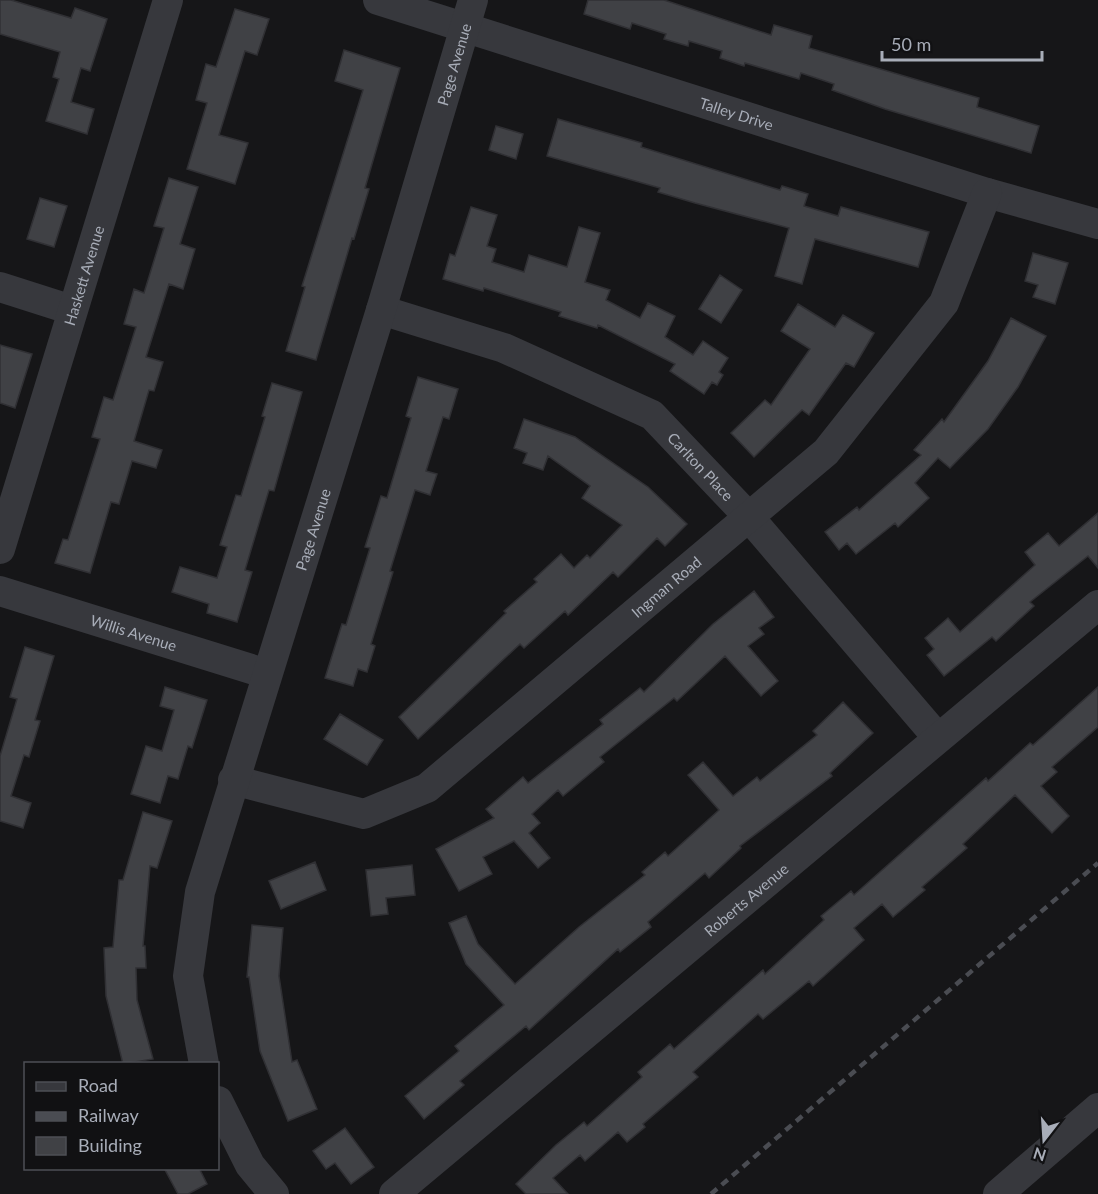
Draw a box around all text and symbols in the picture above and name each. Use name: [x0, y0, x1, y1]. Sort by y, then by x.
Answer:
street label: Page Avenue: [433, 21, 475, 108]
scale bar: [882, 24, 1042, 62]
text: 50 m: [891, 33, 931, 55]
street label: Talley Drive: [697, 93, 776, 134]
street label: Haskett Avenue: [60, 223, 107, 328]
street label: Carlton Place: [664, 428, 738, 504]
street label: Page Avenue: [292, 486, 334, 573]
street label: Ingman Road: [627, 552, 705, 621]
street label: Willis Avenue: [88, 611, 179, 654]
street label: Roberts Avenue: [700, 859, 792, 940]
legend: [24, 1062, 219, 1170]
text: Road: [78, 1074, 118, 1096]
text: Railway: [78, 1104, 139, 1126]
north arrow: [1014, 1110, 1074, 1170]
text: Building: [78, 1134, 142, 1156]
text: N: [1031, 1144, 1048, 1166]

